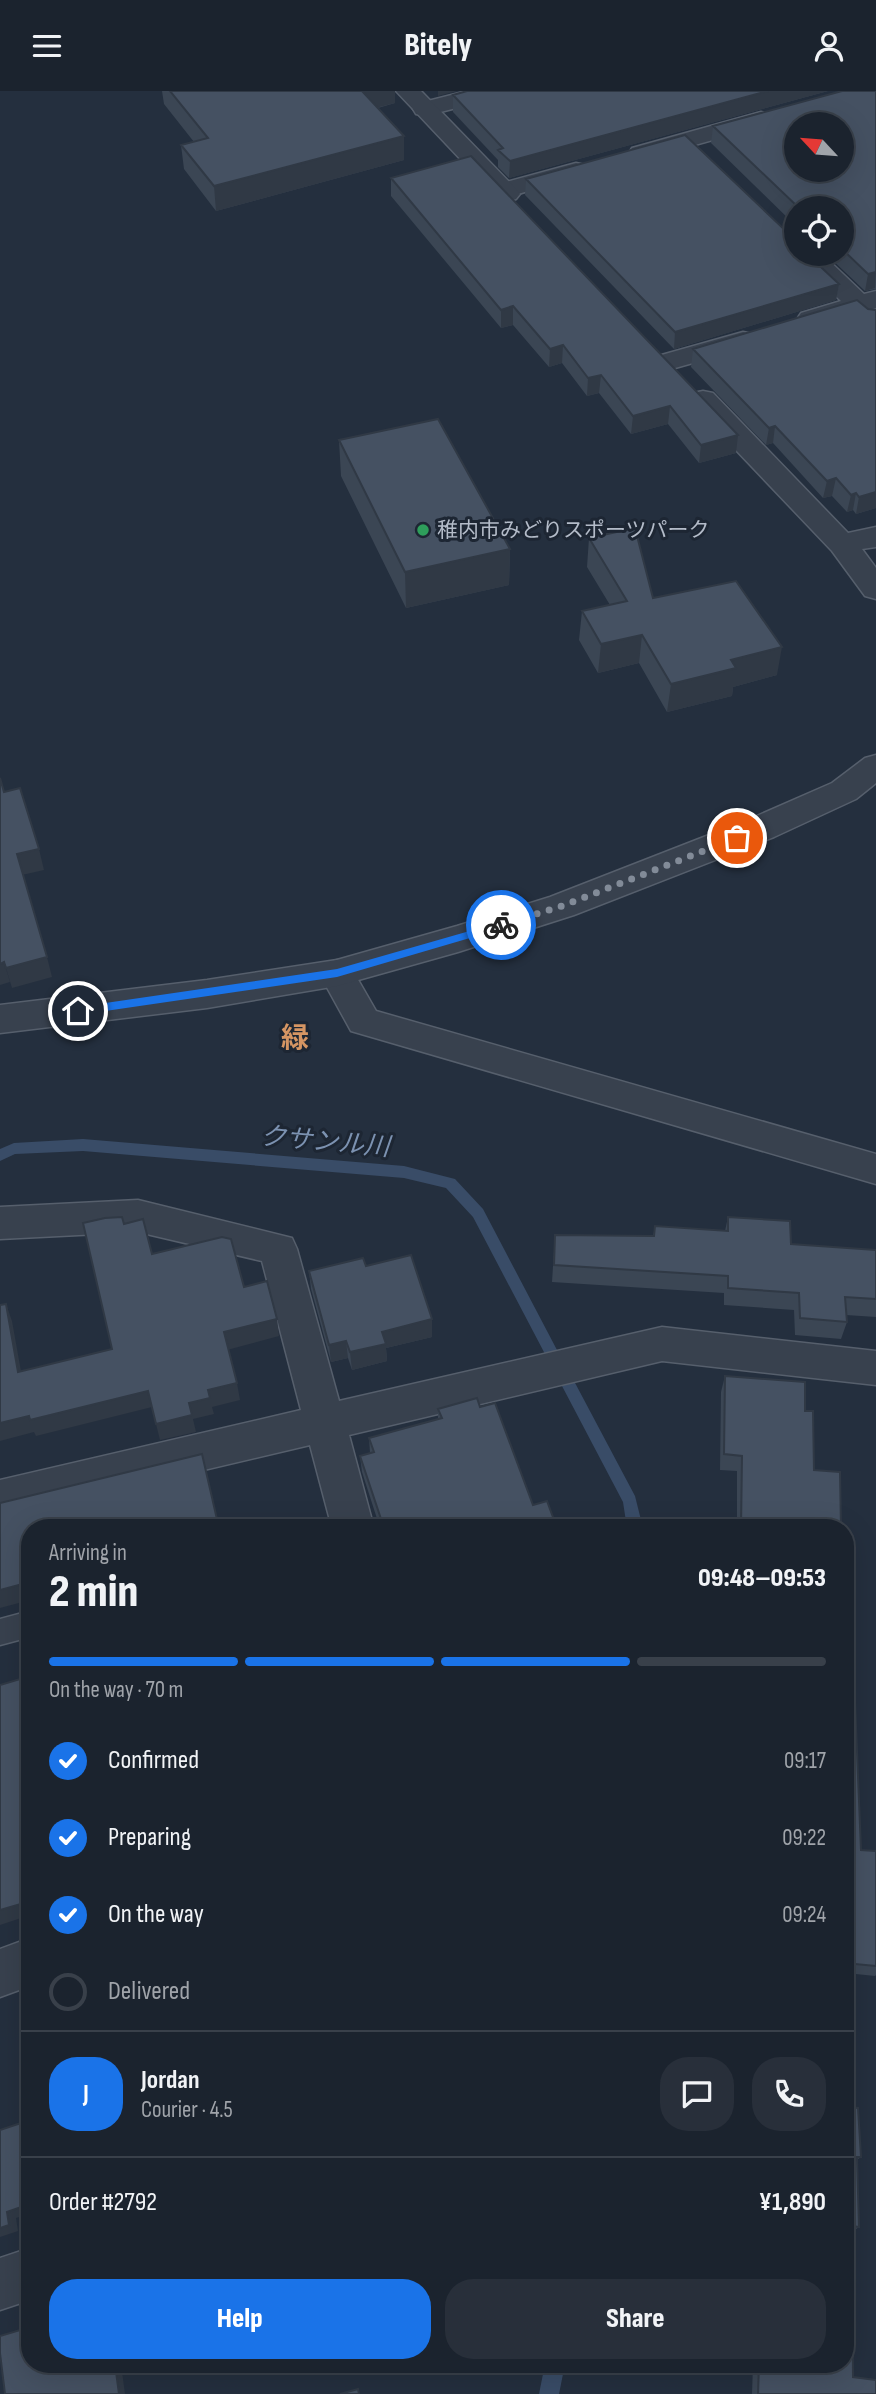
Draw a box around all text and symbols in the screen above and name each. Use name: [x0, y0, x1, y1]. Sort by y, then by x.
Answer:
text: Bitely: [404, 26, 472, 65]
icon: menu: [28, 27, 66, 65]
icon: person: [810, 27, 848, 65]
north arrow: [784, 112, 854, 182]
map controls: [784, 112, 854, 266]
button: locate: [784, 196, 854, 266]
place label: 稚内市みどりスポーツパーク: [437, 518, 710, 543]
marker: 稚内市みどりスポーツパーク: [415, 522, 431, 538]
pin: [707, 808, 767, 868]
icon: bag: [718, 819, 756, 857]
courier: [466, 890, 536, 960]
icon: bike: [482, 906, 520, 944]
pin: [48, 981, 108, 1041]
icon: home: [59, 992, 97, 1030]
district label: 緑: [281, 1022, 309, 1055]
water label: クサンル川: [259, 1121, 394, 1164]
text: Arriving in: [49, 1539, 127, 1567]
text: 09:48–09:53: [698, 1563, 826, 1594]
text: 2 min: [49, 1565, 138, 1620]
text: On the way · 70 m: [49, 1676, 183, 1704]
icon: check: [49, 1742, 87, 1780]
text: Confirmed: [108, 1745, 199, 1776]
text: 09:17: [784, 1747, 826, 1775]
icon: check: [49, 1819, 87, 1857]
text: Preparing: [108, 1822, 191, 1853]
text: 09:22: [782, 1824, 826, 1852]
icon: check: [49, 1896, 87, 1934]
text: On the way: [108, 1899, 204, 1930]
text: 09:24: [782, 1901, 826, 1929]
text: Delivered: [108, 1976, 190, 2007]
button: chat: [660, 2057, 734, 2131]
button: phone: [752, 2057, 826, 2131]
text: Jordan: [141, 2065, 199, 2096]
text: J: [83, 2079, 89, 2110]
text: Courier · 4.5: [141, 2096, 233, 2124]
text: Order #2792: [49, 2187, 157, 2218]
text: ¥1,890: [759, 2187, 826, 2218]
button: Help: [49, 2279, 431, 2359]
button: Share: [445, 2279, 826, 2359]

